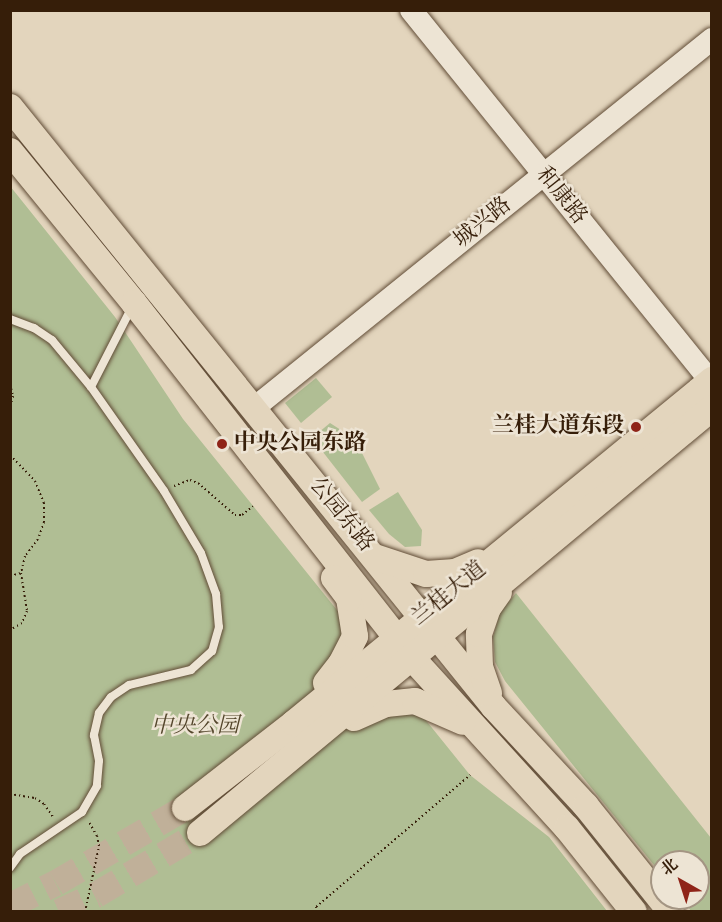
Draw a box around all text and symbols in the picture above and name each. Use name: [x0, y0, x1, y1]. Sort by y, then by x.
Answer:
street label: 和康路: [530, 162, 592, 230]
street label: 城兴路: [449, 192, 517, 254]
place label: 兰桂大道东段: [492, 414, 624, 440]
marker: 兰桂大道东段: [629, 420, 643, 434]
place label: 中央公园东路: [234, 431, 366, 457]
marker: 中央公园东路: [215, 437, 229, 451]
street label: 公园东路: [303, 472, 379, 558]
street label: 兰桂大道: [406, 556, 492, 632]
park label: 中央公园: [151, 714, 239, 740]
north arrow: [650, 850, 710, 910]
text: 北: [659, 856, 681, 879]

